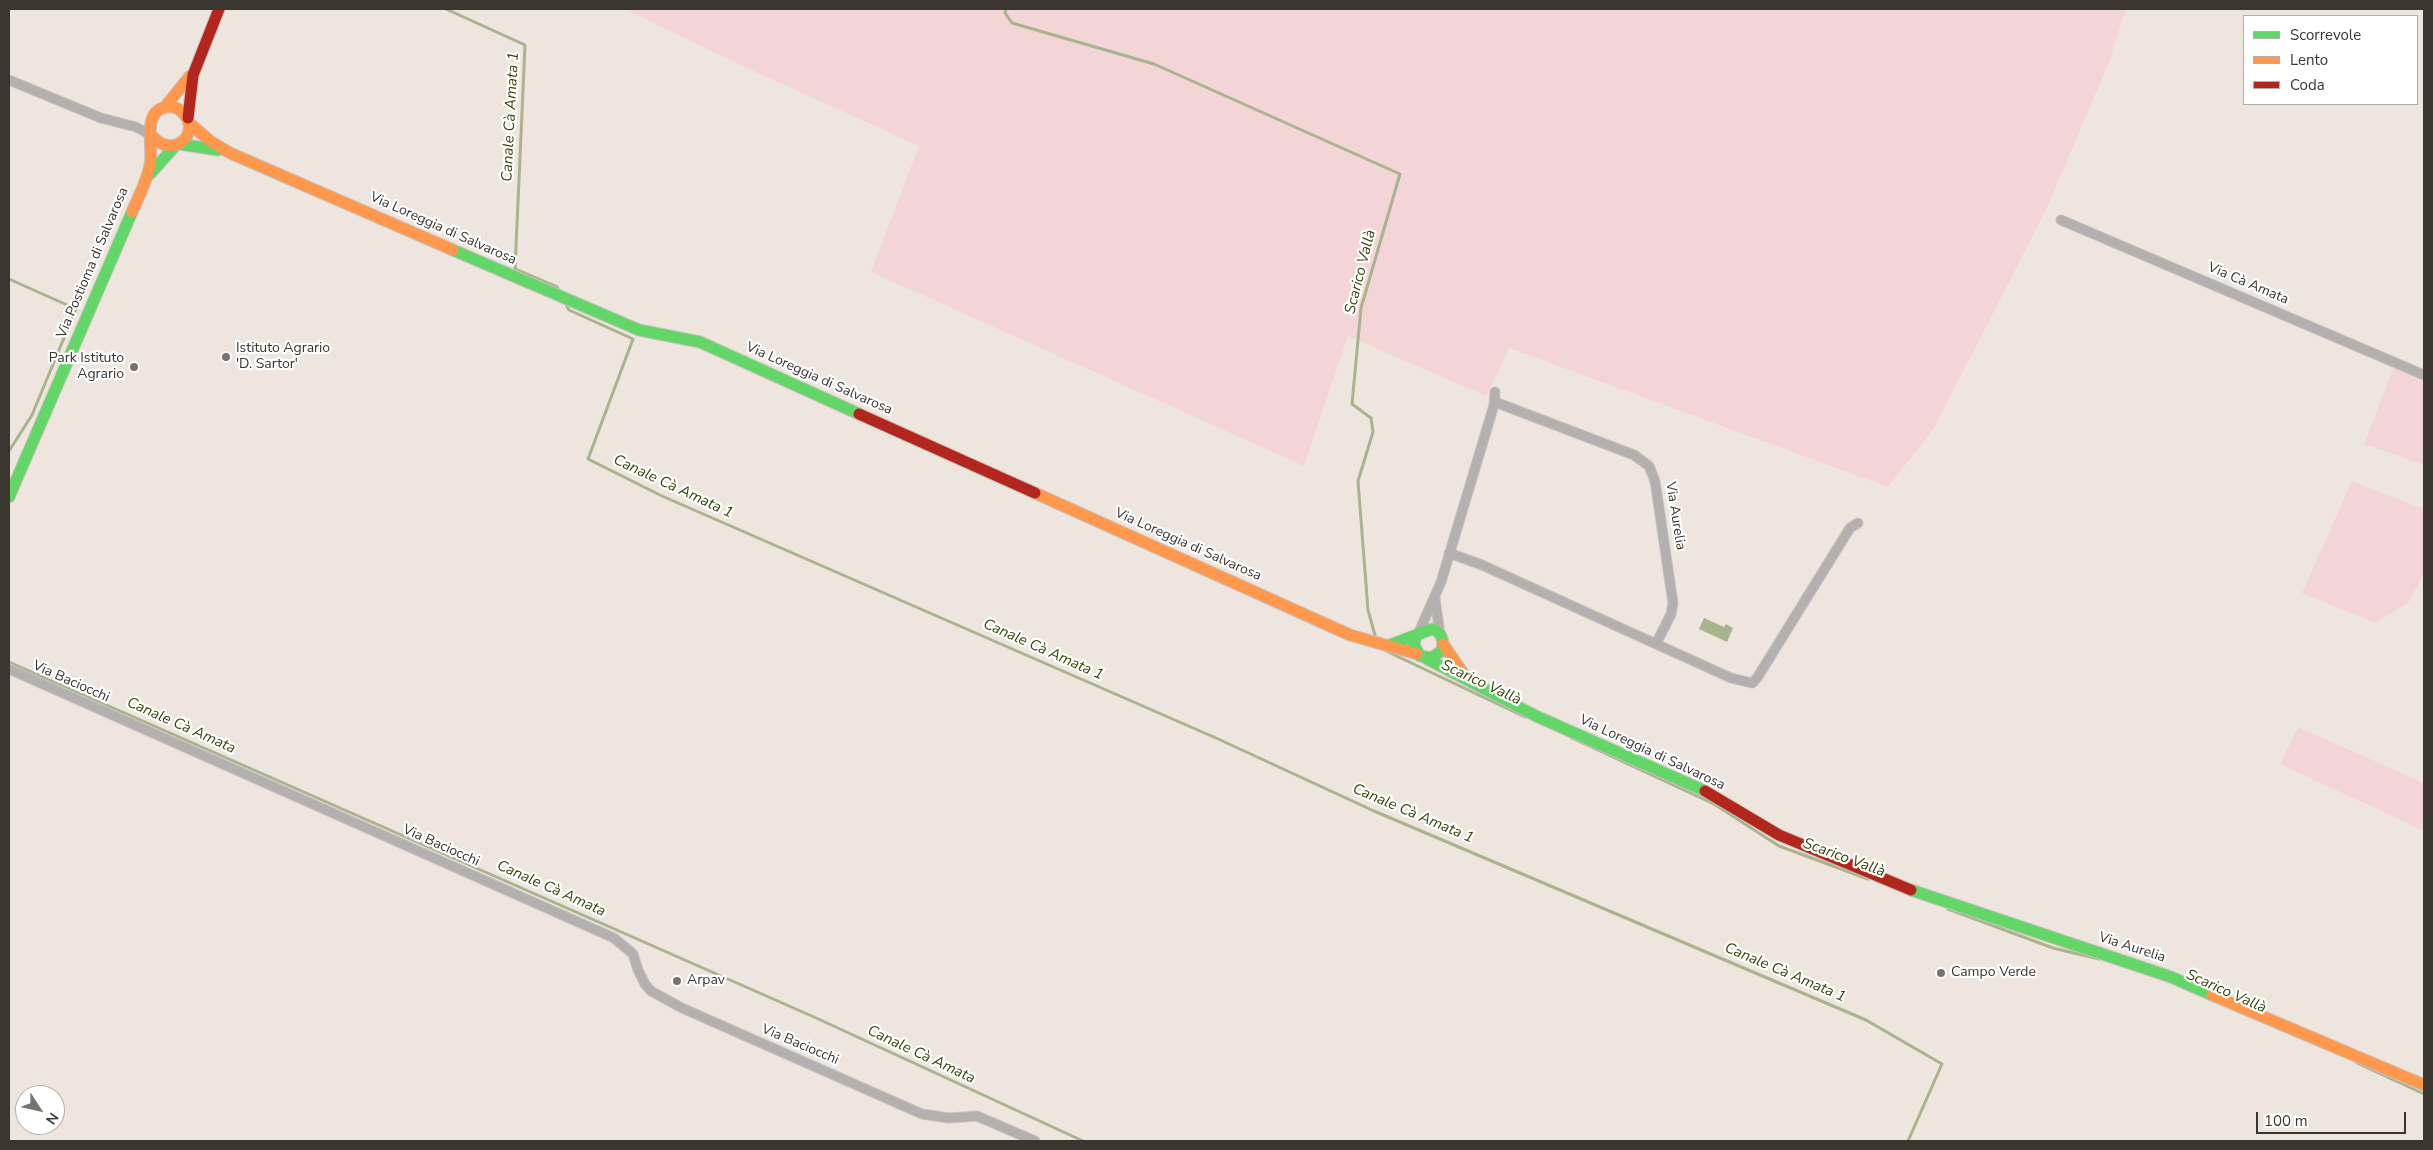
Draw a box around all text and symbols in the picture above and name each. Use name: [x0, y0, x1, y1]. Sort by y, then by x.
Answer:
legend: [2243, 15, 2418, 105]
text: Scorrevole: [2290, 25, 2361, 45]
text: Lento: [2290, 50, 2328, 70]
water label: Canale Cà Amata 1: [499, 52, 523, 182]
text: Coda: [2290, 75, 2325, 95]
street label: Via Postioma di Salvarosa: [54, 185, 132, 341]
street label: Via Loreggia di Salvarosa: [367, 189, 519, 269]
water label: Scarico Vallà: [1342, 228, 1380, 316]
street label: Via Cà Amata: [2205, 259, 2291, 309]
street label: Via Loreggia di Salvarosa: [743, 339, 895, 419]
place label: Istituto Agrario 'D. Sartor': [236, 341, 330, 374]
place label: Park Istituto Agrario: [49, 351, 124, 384]
marker: Istituto Agrario 'D. Sartor': [220, 351, 232, 363]
marker: Park Istituto Agrario: [128, 361, 140, 373]
water label: Canale Cà Amata 1: [610, 451, 736, 523]
street label: Via Aurelia: [1661, 481, 1689, 551]
street label: Via Loreggia di Salvarosa: [1112, 505, 1264, 585]
water label: Canale Cà Amata 1: [980, 615, 1106, 685]
water label: Scarico Vallà: [1438, 657, 1524, 709]
street label: Via Baciocchi: [30, 658, 112, 706]
water label: Canale Cà Amata: [124, 694, 238, 758]
street label: Via Loreggia di Salvarosa: [1577, 712, 1727, 794]
water label: Canale Cà Amata 1: [1350, 780, 1476, 848]
street label: Via Baciocchi: [400, 822, 482, 870]
water label: Scarico Vallà: [1800, 835, 1888, 881]
water label: Canale Cà Amata: [494, 857, 608, 921]
street label: Via Aurelia: [2097, 929, 2167, 967]
water label: Canale Cà Amata 1: [1722, 939, 1848, 1007]
place label: Campo Verde: [1951, 965, 2036, 981]
water label: Scarico Vallà: [2183, 966, 2269, 1018]
marker: Campo Verde: [1935, 967, 1947, 979]
place label: Arpav: [687, 973, 725, 989]
marker: Arpav: [671, 975, 683, 987]
street label: Via Baciocchi: [759, 1021, 841, 1069]
water label: Canale Cà Amata: [864, 1022, 978, 1088]
north arrow: [15, 1085, 65, 1135]
scale bar: [2258, 1102, 2408, 1134]
text: N: [41, 1109, 63, 1128]
text: 100 m: [2264, 1111, 2308, 1131]

